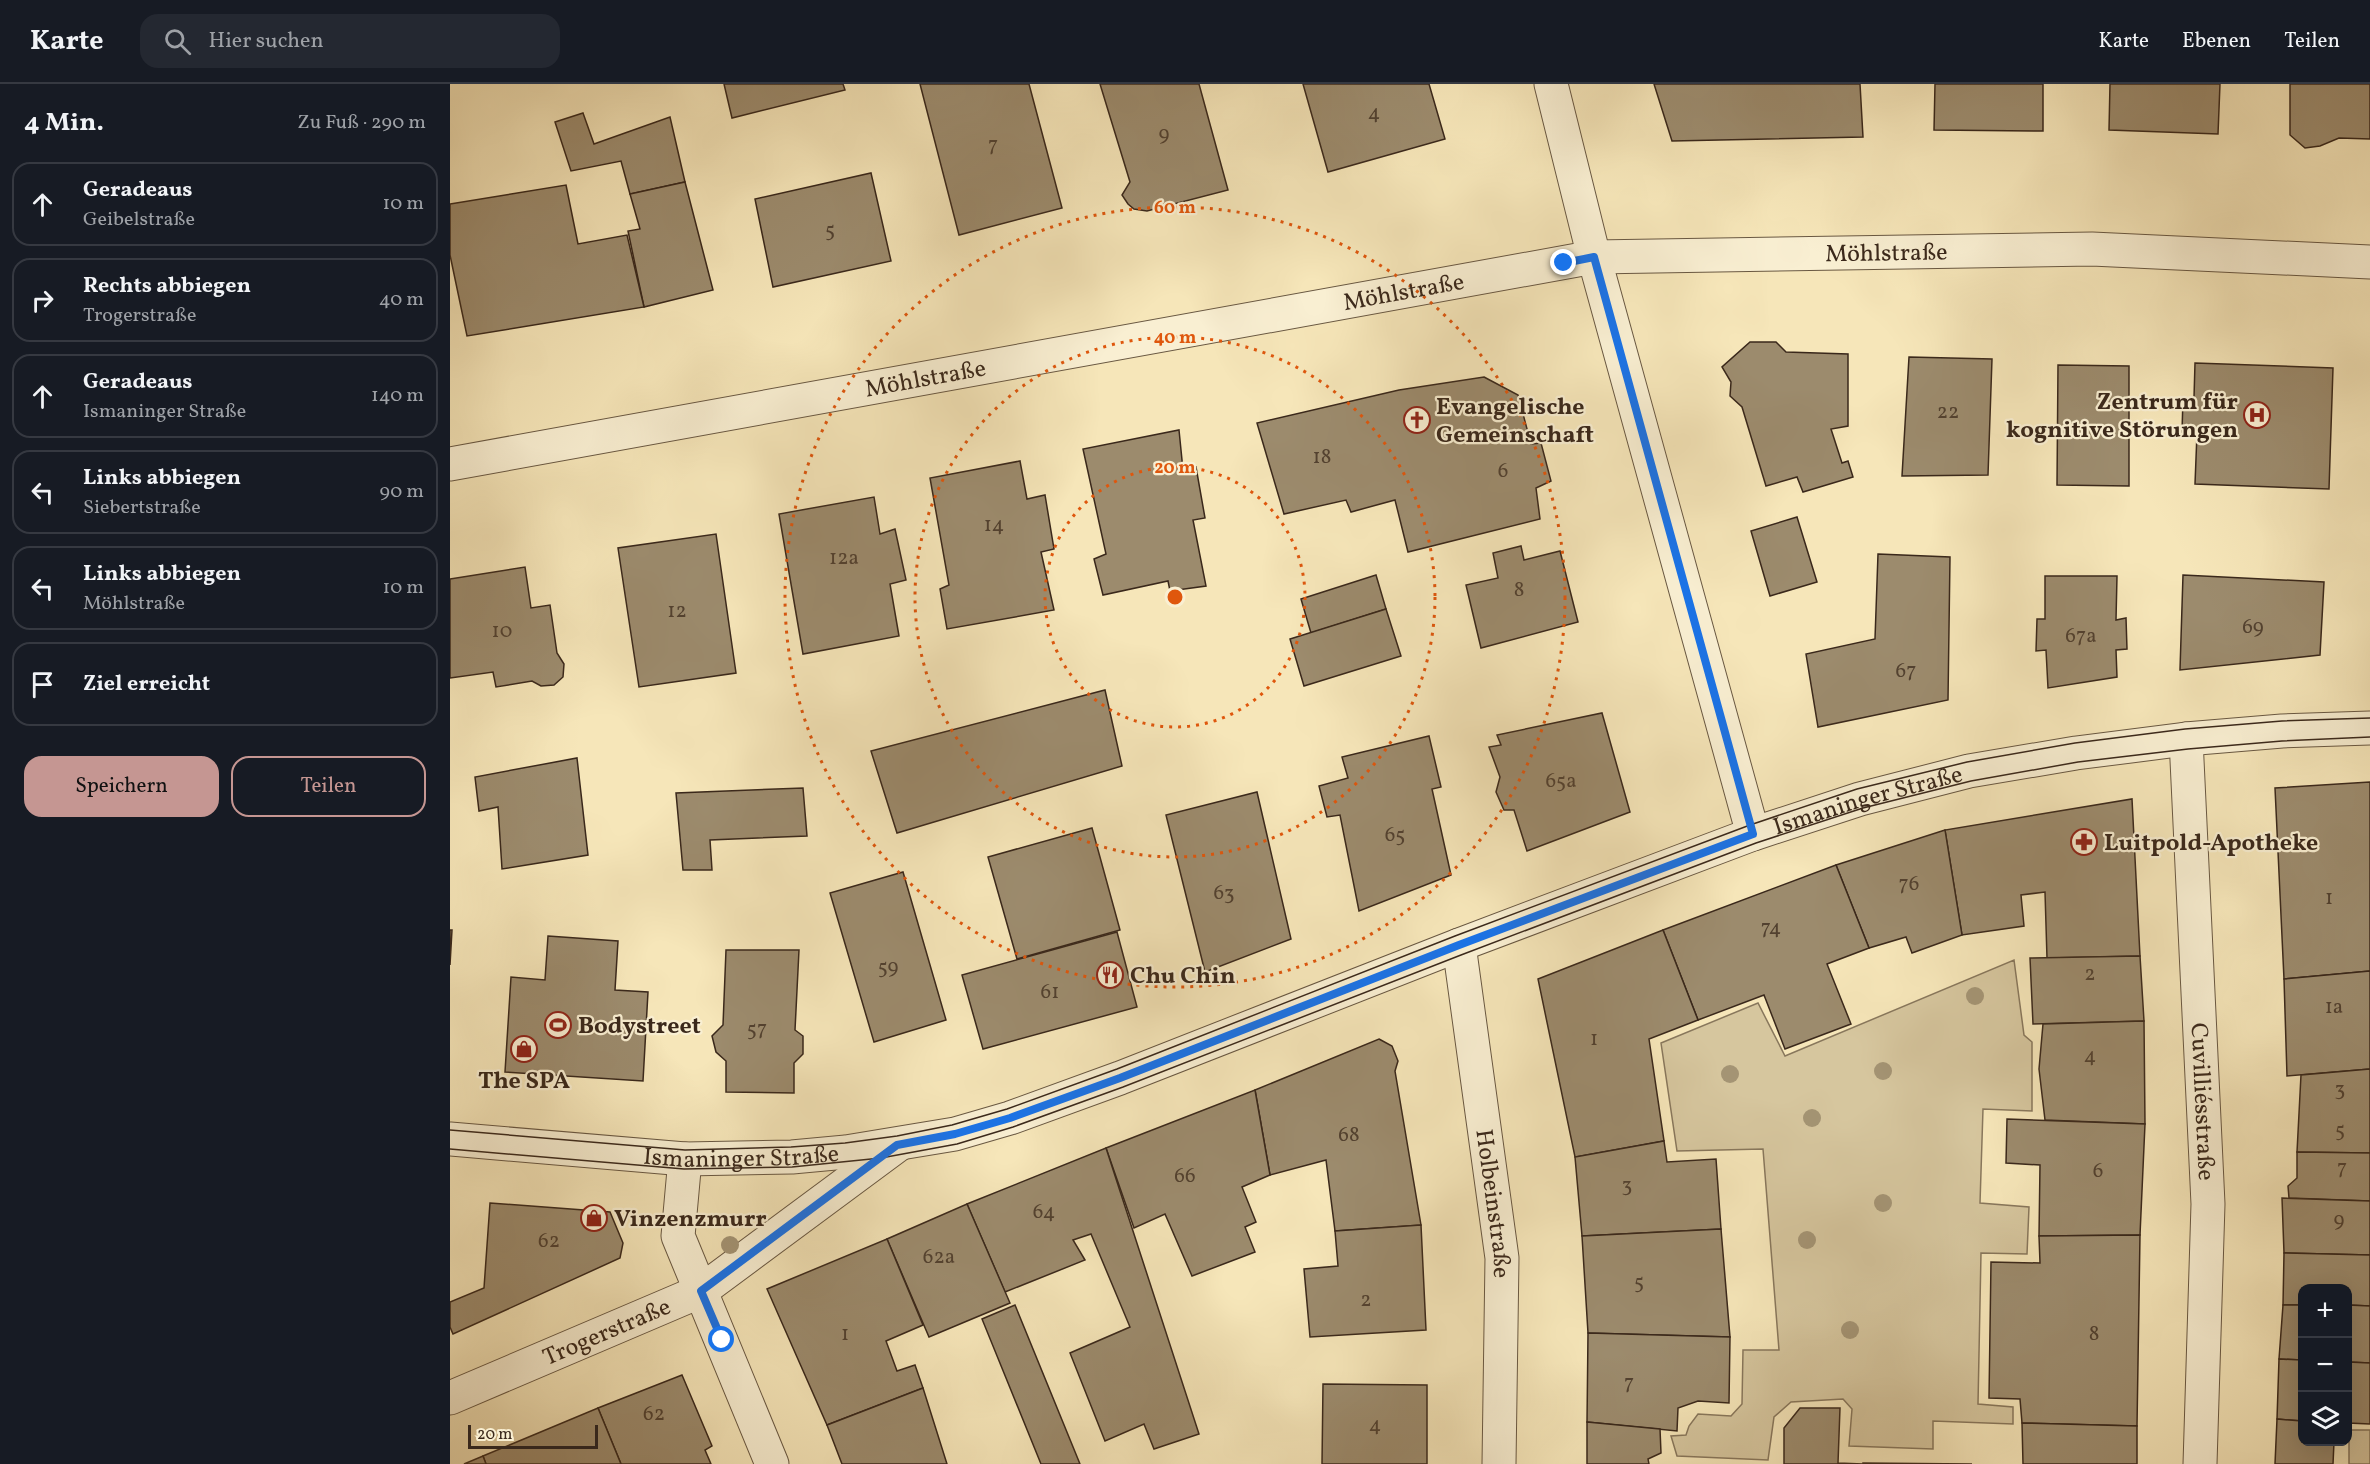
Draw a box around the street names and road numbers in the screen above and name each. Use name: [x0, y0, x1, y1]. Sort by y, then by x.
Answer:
street label: Möhlstraße: [1825, 236, 1948, 272]
street label: Möhlstraße: [1341, 266, 1467, 321]
street label: Möhlstraße: [862, 352, 989, 408]
street label: Ismaninger Straße: [1769, 758, 1966, 845]
street label: Cuvilliésstraße: [2180, 1022, 2222, 1182]
street label: Holbeinstraße: [1465, 1127, 1517, 1278]
street label: Ismaninger Straße: [642, 1138, 841, 1178]
street label: Trogerstraße: [538, 1291, 676, 1376]

